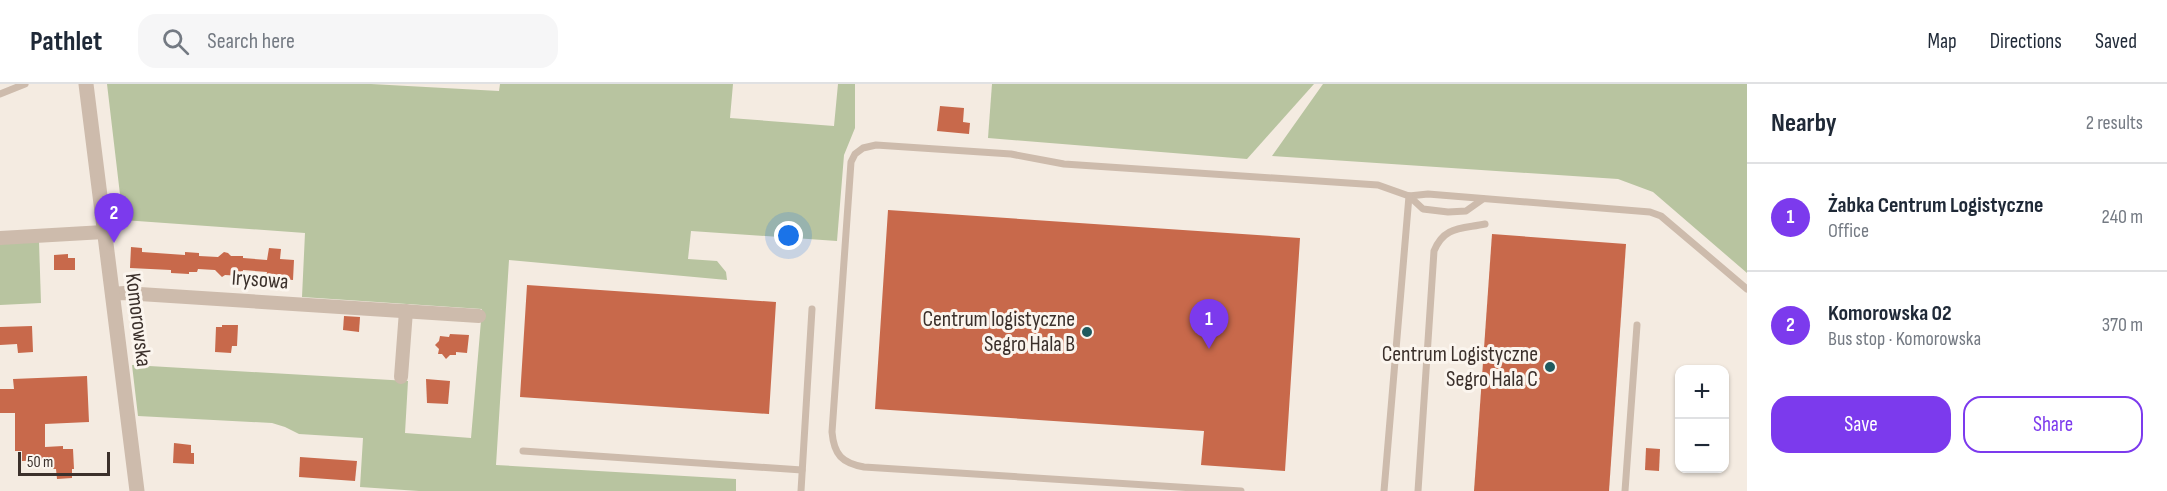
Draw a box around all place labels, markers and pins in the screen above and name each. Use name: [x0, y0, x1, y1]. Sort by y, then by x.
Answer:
pin: 2: [94, 194, 134, 243]
pin: 1: [1190, 300, 1228, 349]
place label: Centrum logistyczne Segro Hala B: [922, 306, 1075, 358]
marker: Centrum logistyczne Segro Hala B: [1080, 325, 1094, 339]
place label: Centrum Logistyczne Segro Hala C: [1382, 341, 1538, 393]
marker: Centrum Logistyczne Segro Hala C: [1543, 360, 1557, 374]

